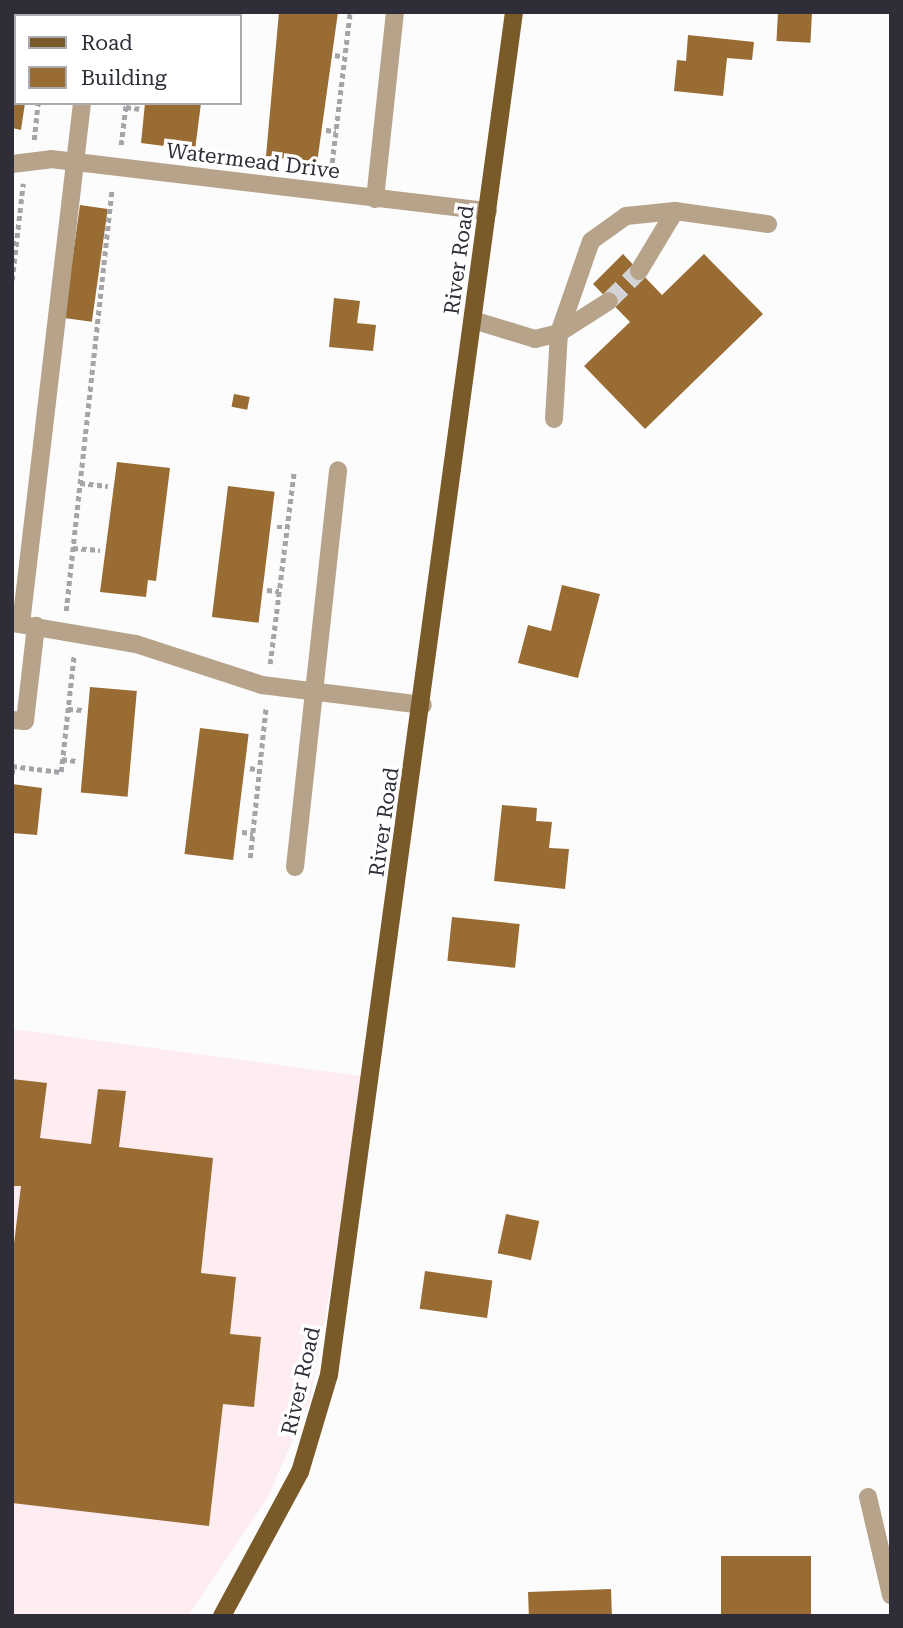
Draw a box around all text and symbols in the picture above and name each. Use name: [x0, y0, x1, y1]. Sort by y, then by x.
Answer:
legend: [14, 14, 242, 105]
text: Road: [81, 31, 133, 55]
text: Building: [81, 66, 167, 90]
street label: Watermead Drive: [165, 138, 341, 184]
street label: River Road: [439, 204, 479, 316]
street label: River Road: [364, 766, 404, 878]
street label: River Road: [276, 1325, 326, 1437]

